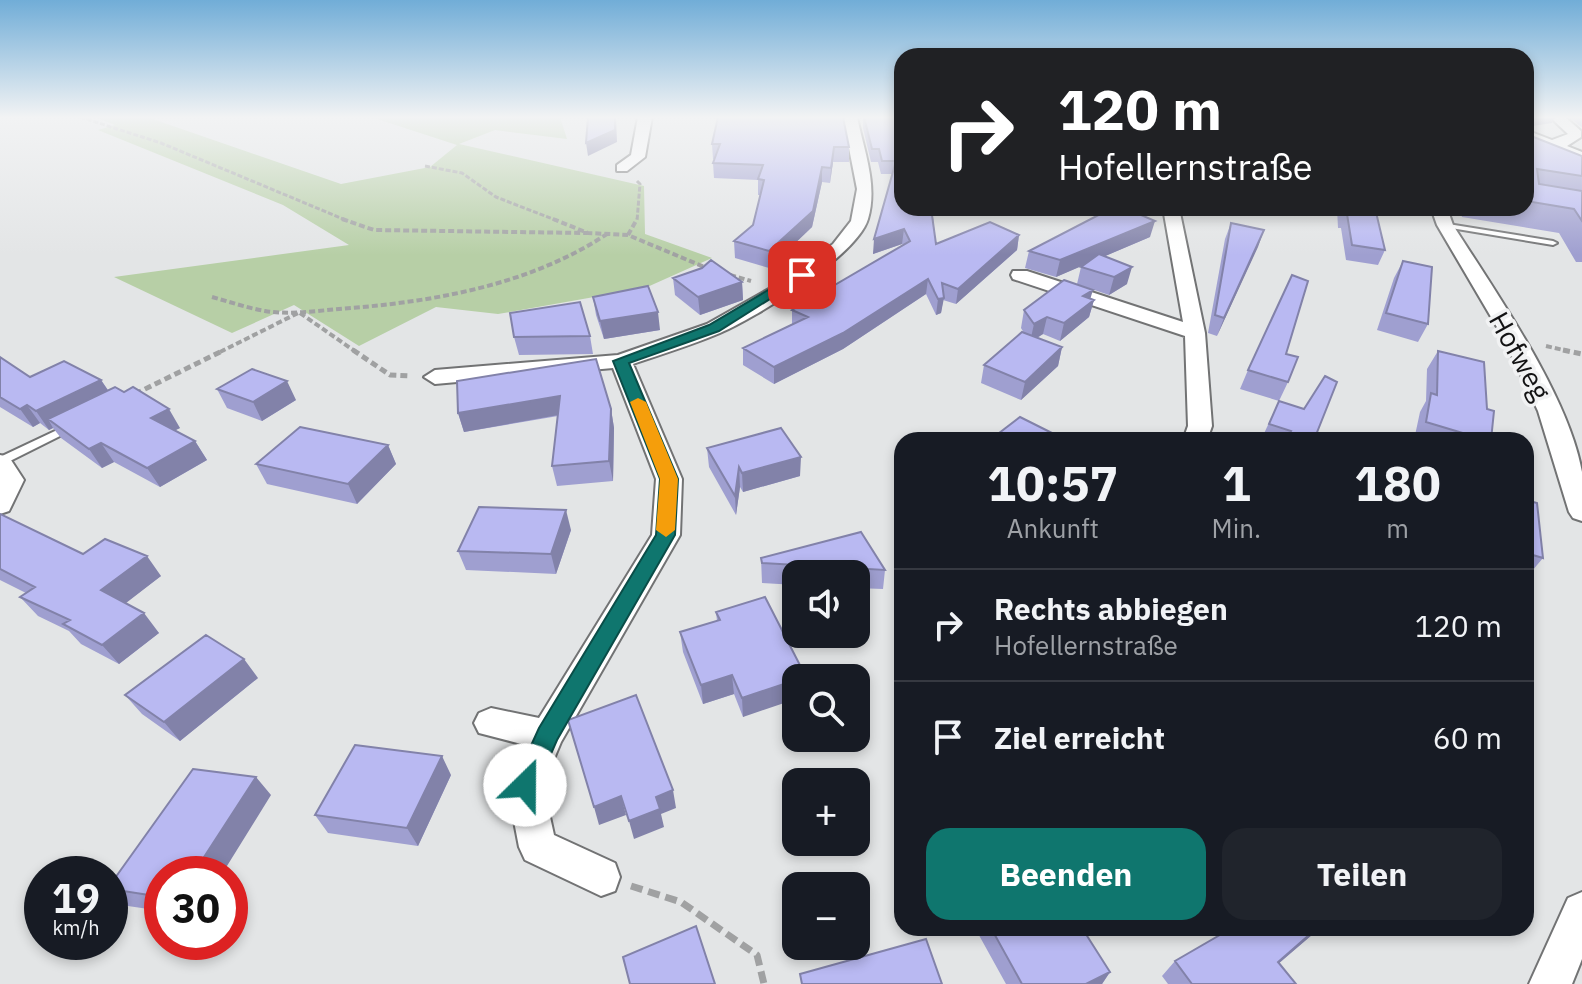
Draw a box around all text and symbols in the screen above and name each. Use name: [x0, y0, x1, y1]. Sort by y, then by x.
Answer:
text: 120 m: [1058, 73, 1222, 145]
icon: right: [926, 80, 1030, 184]
text: Hofellernstraße: [1058, 143, 1313, 190]
pin: [768, 241, 836, 309]
icon: arrive: [780, 253, 824, 297]
street label: Hofweg: [1481, 305, 1560, 407]
text: 10:57: [987, 452, 1118, 514]
text: 1: [1222, 452, 1251, 514]
text: 180: [1354, 452, 1441, 514]
text: Ankunft: [1007, 511, 1099, 545]
text: Min.: [1212, 511, 1261, 545]
text: m: [1386, 511, 1409, 545]
map controls: [782, 560, 870, 960]
button: sound: [782, 560, 870, 648]
text: Rechts abbiegen: [994, 589, 1228, 628]
icon: right: [926, 603, 970, 647]
text: 120 m: [1415, 606, 1502, 645]
text: Hofellernstraße: [994, 628, 1178, 662]
button: search: [782, 664, 870, 752]
icon: arrive: [926, 715, 970, 759]
text: Ziel erreicht: [994, 718, 1165, 757]
text: 60 m: [1433, 718, 1502, 757]
position arrow: [483, 743, 567, 827]
button: +: [782, 768, 870, 856]
button: Beenden: [926, 828, 1206, 920]
button: Teilen: [1222, 828, 1502, 920]
speed limit sign: 30: [144, 856, 248, 960]
text: 19: [52, 872, 100, 924]
button: −: [782, 872, 870, 960]
text: km/h: [52, 914, 100, 941]

